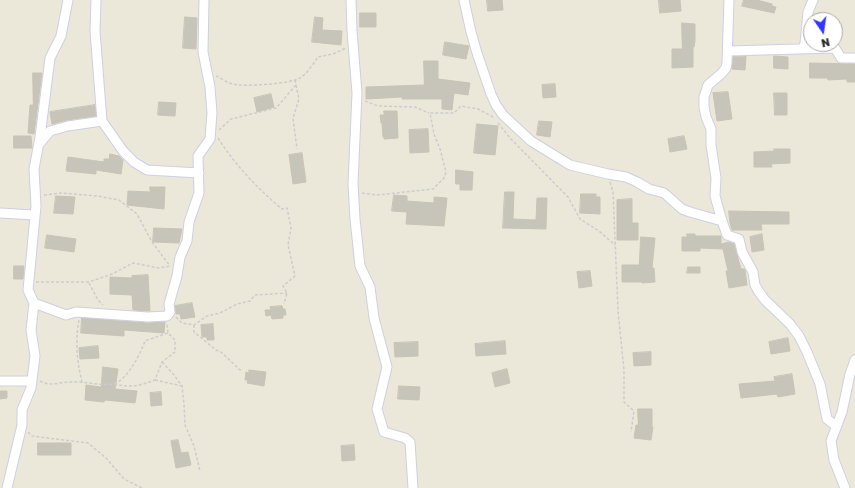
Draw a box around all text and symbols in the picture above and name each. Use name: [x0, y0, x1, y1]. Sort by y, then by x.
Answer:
north arrow: [803, 12, 843, 52]
text: N: [820, 36, 831, 50]

